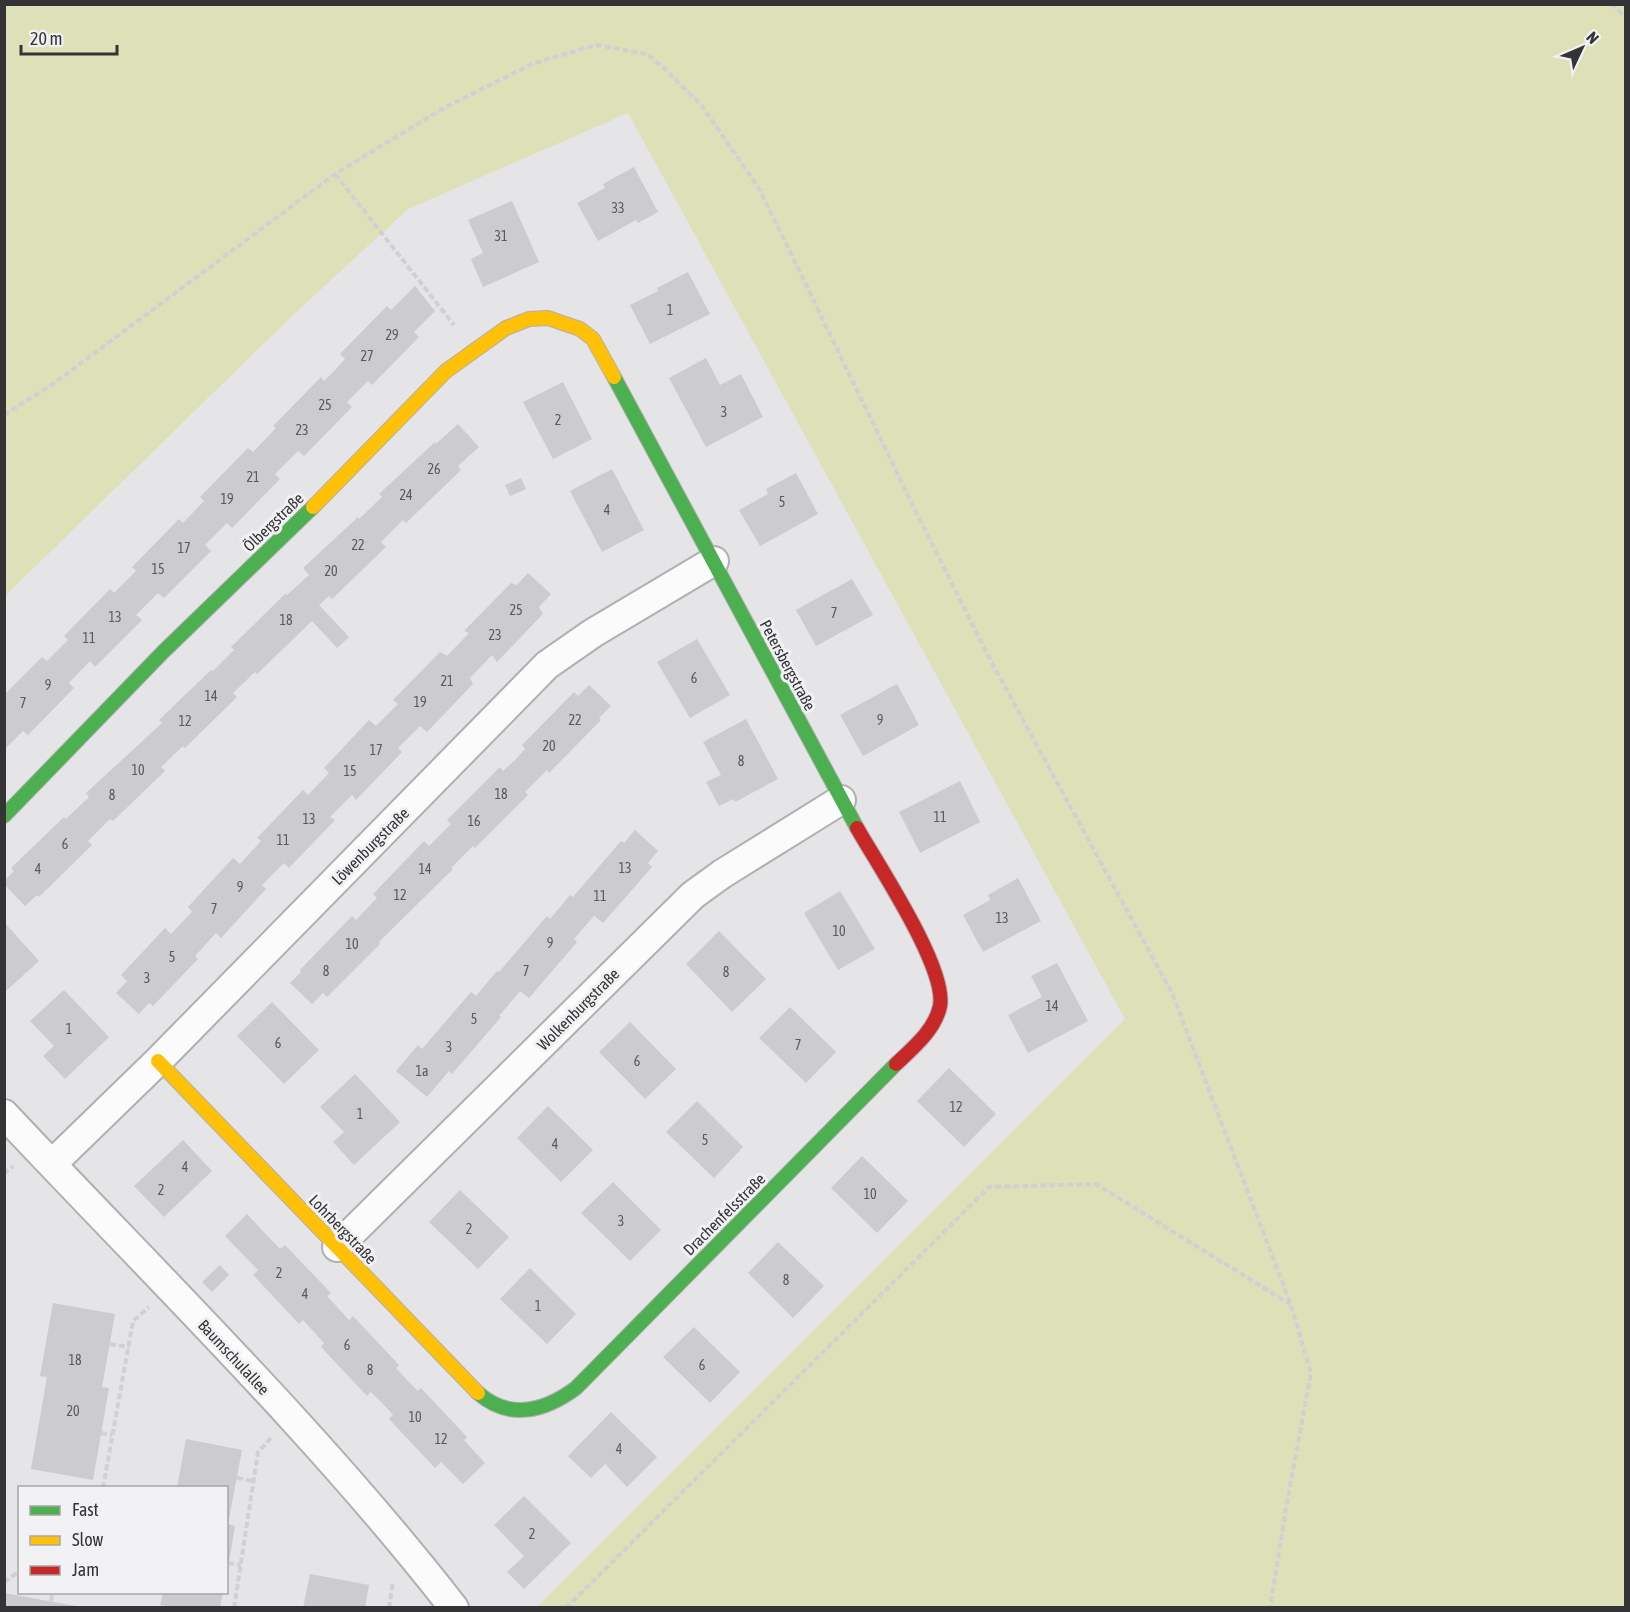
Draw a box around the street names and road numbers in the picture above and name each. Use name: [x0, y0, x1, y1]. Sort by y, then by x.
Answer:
street label: Ölbergstraße: [239, 489, 307, 556]
street label: Petersbergstraße: [756, 617, 819, 714]
street label: Löwenburgstraße: [328, 804, 413, 889]
street label: Wolkenburgstraße: [533, 964, 623, 1054]
street label: Drachenfelsstraße: [679, 1169, 769, 1259]
street label: Lohrbergstraße: [305, 1191, 380, 1268]
street label: Baumschulallee: [195, 1316, 273, 1398]

